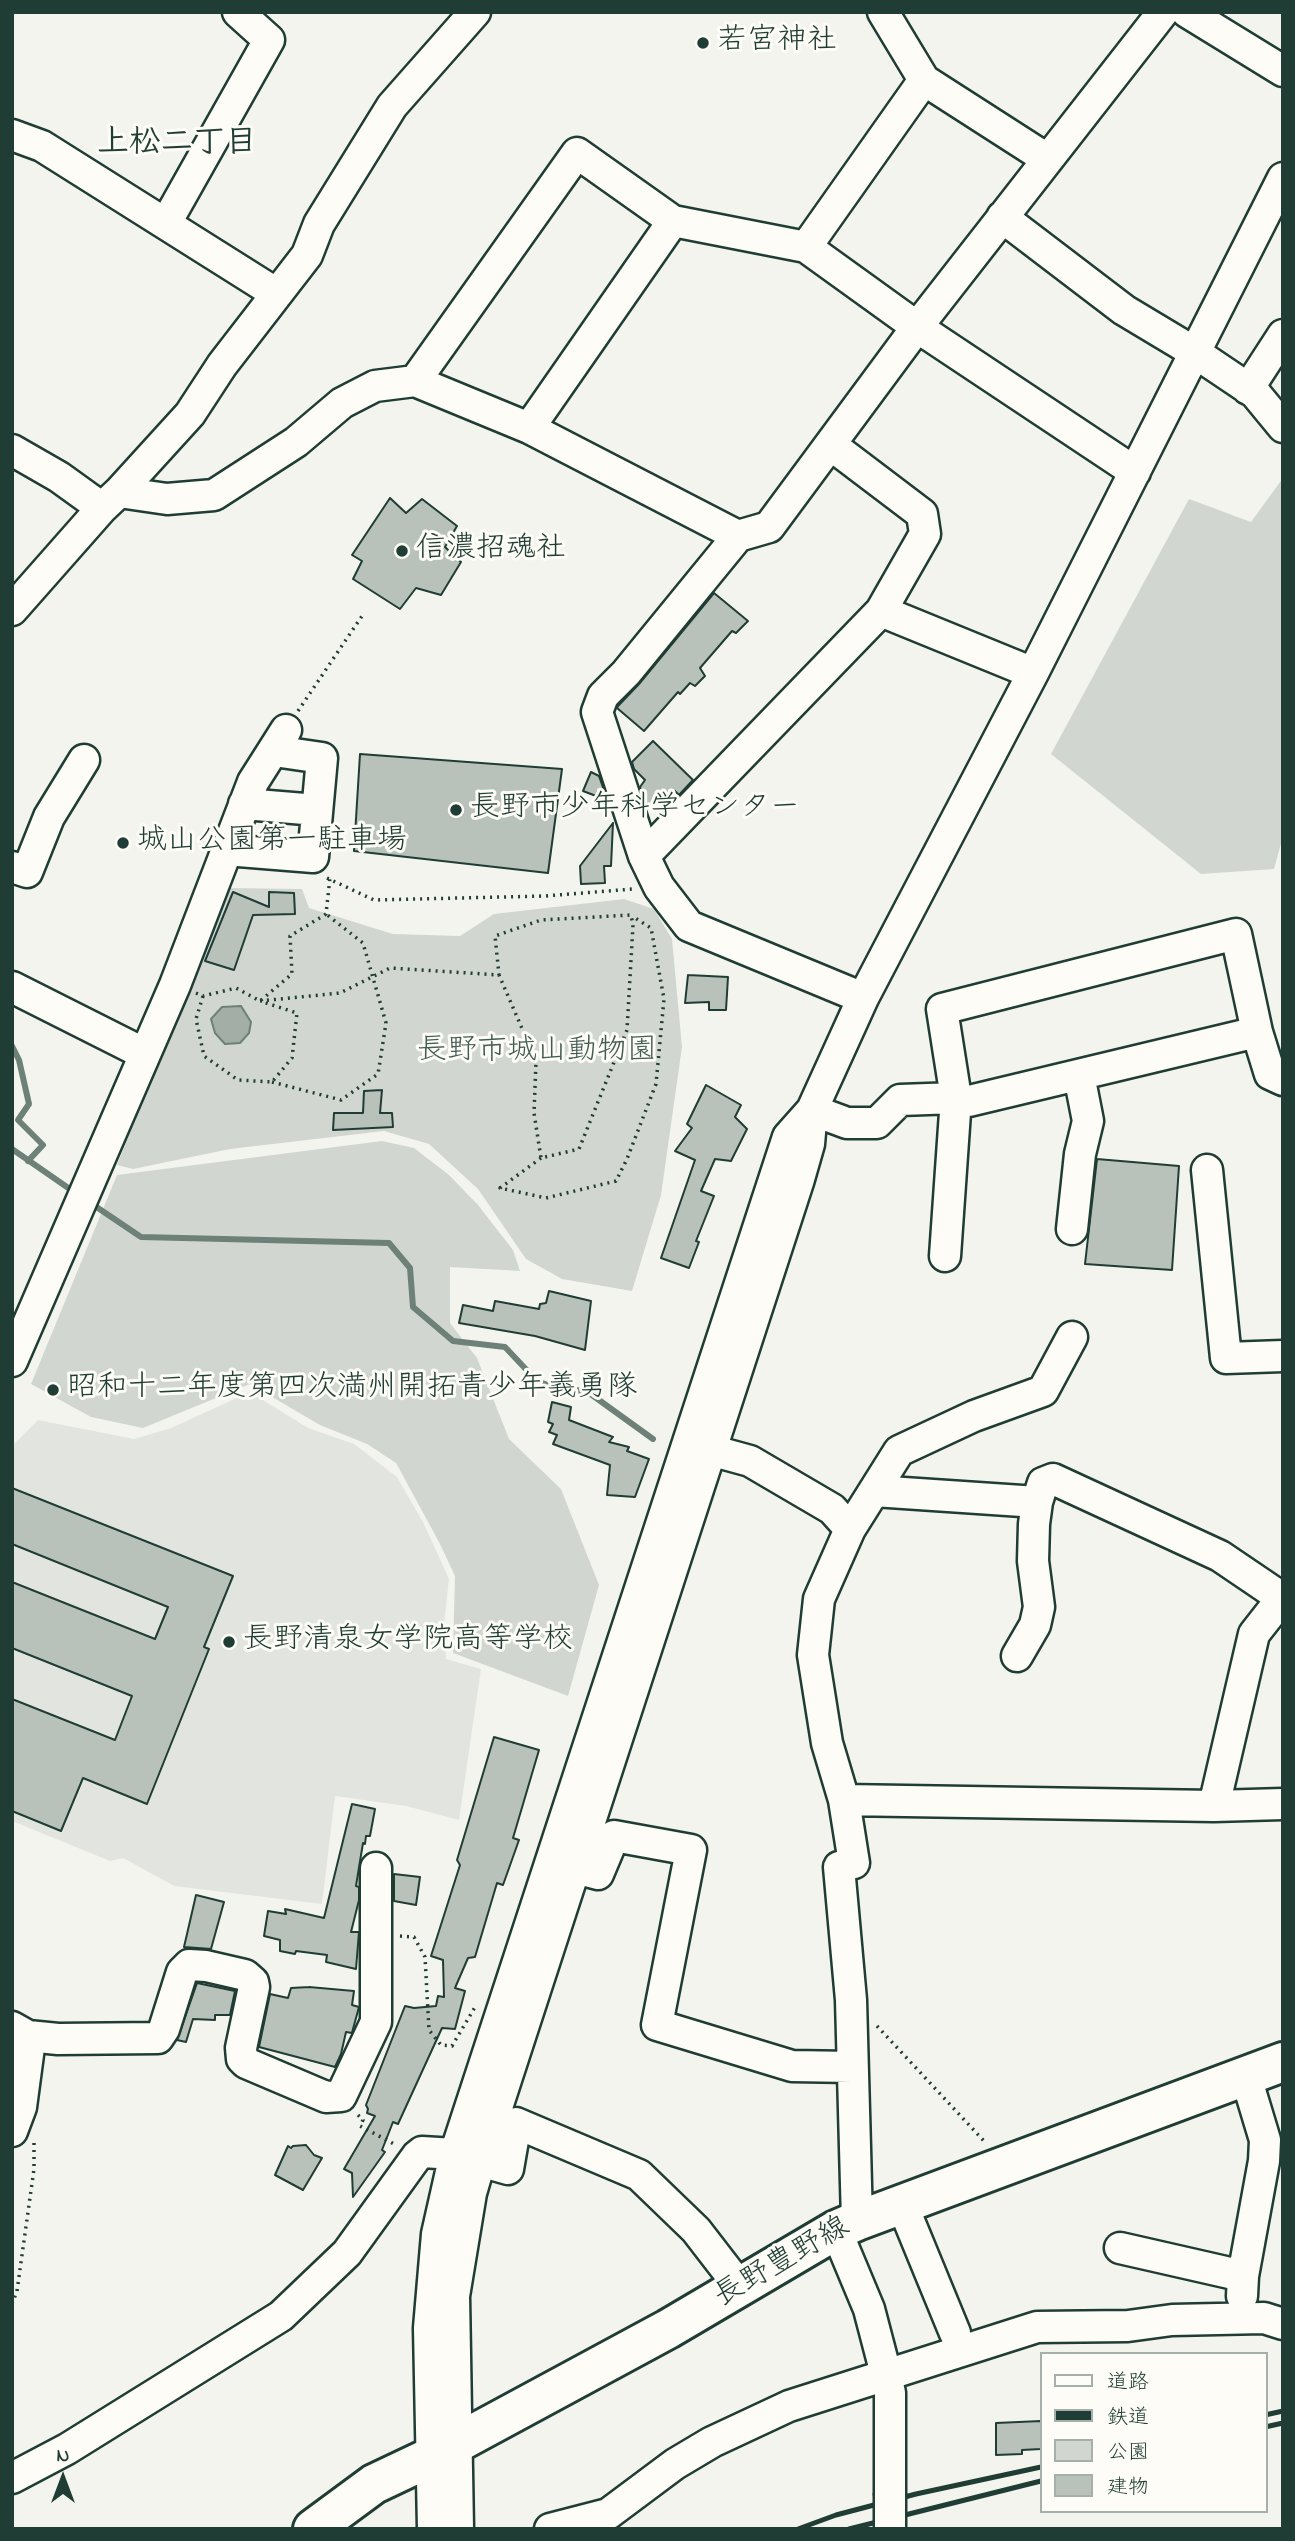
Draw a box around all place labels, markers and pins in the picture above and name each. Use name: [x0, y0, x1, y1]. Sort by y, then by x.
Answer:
place label: 若宮神社: [717, 25, 837, 61]
marker: 若宮神社: [695, 35, 711, 51]
place label: 信濃招魂社: [416, 533, 566, 569]
marker: 信濃招魂社: [394, 543, 410, 559]
place label: 長野市少年科学センター: [470, 792, 800, 828]
marker: 長野市少年科学センター: [448, 802, 464, 818]
place label: 城山公園第一駐車場: [137, 825, 407, 861]
marker: 城山公園第一駐車場: [115, 835, 131, 851]
place label: 昭和十二年度第四次満州開拓青少年義勇隊: [67, 1372, 637, 1408]
marker: 昭和十二年度第四次満州開拓青少年義勇隊: [45, 1382, 61, 1398]
place label: 長野清泉女学院高等学校: [243, 1624, 573, 1660]
marker: 長野清泉女学院高等学校: [221, 1634, 237, 1650]

